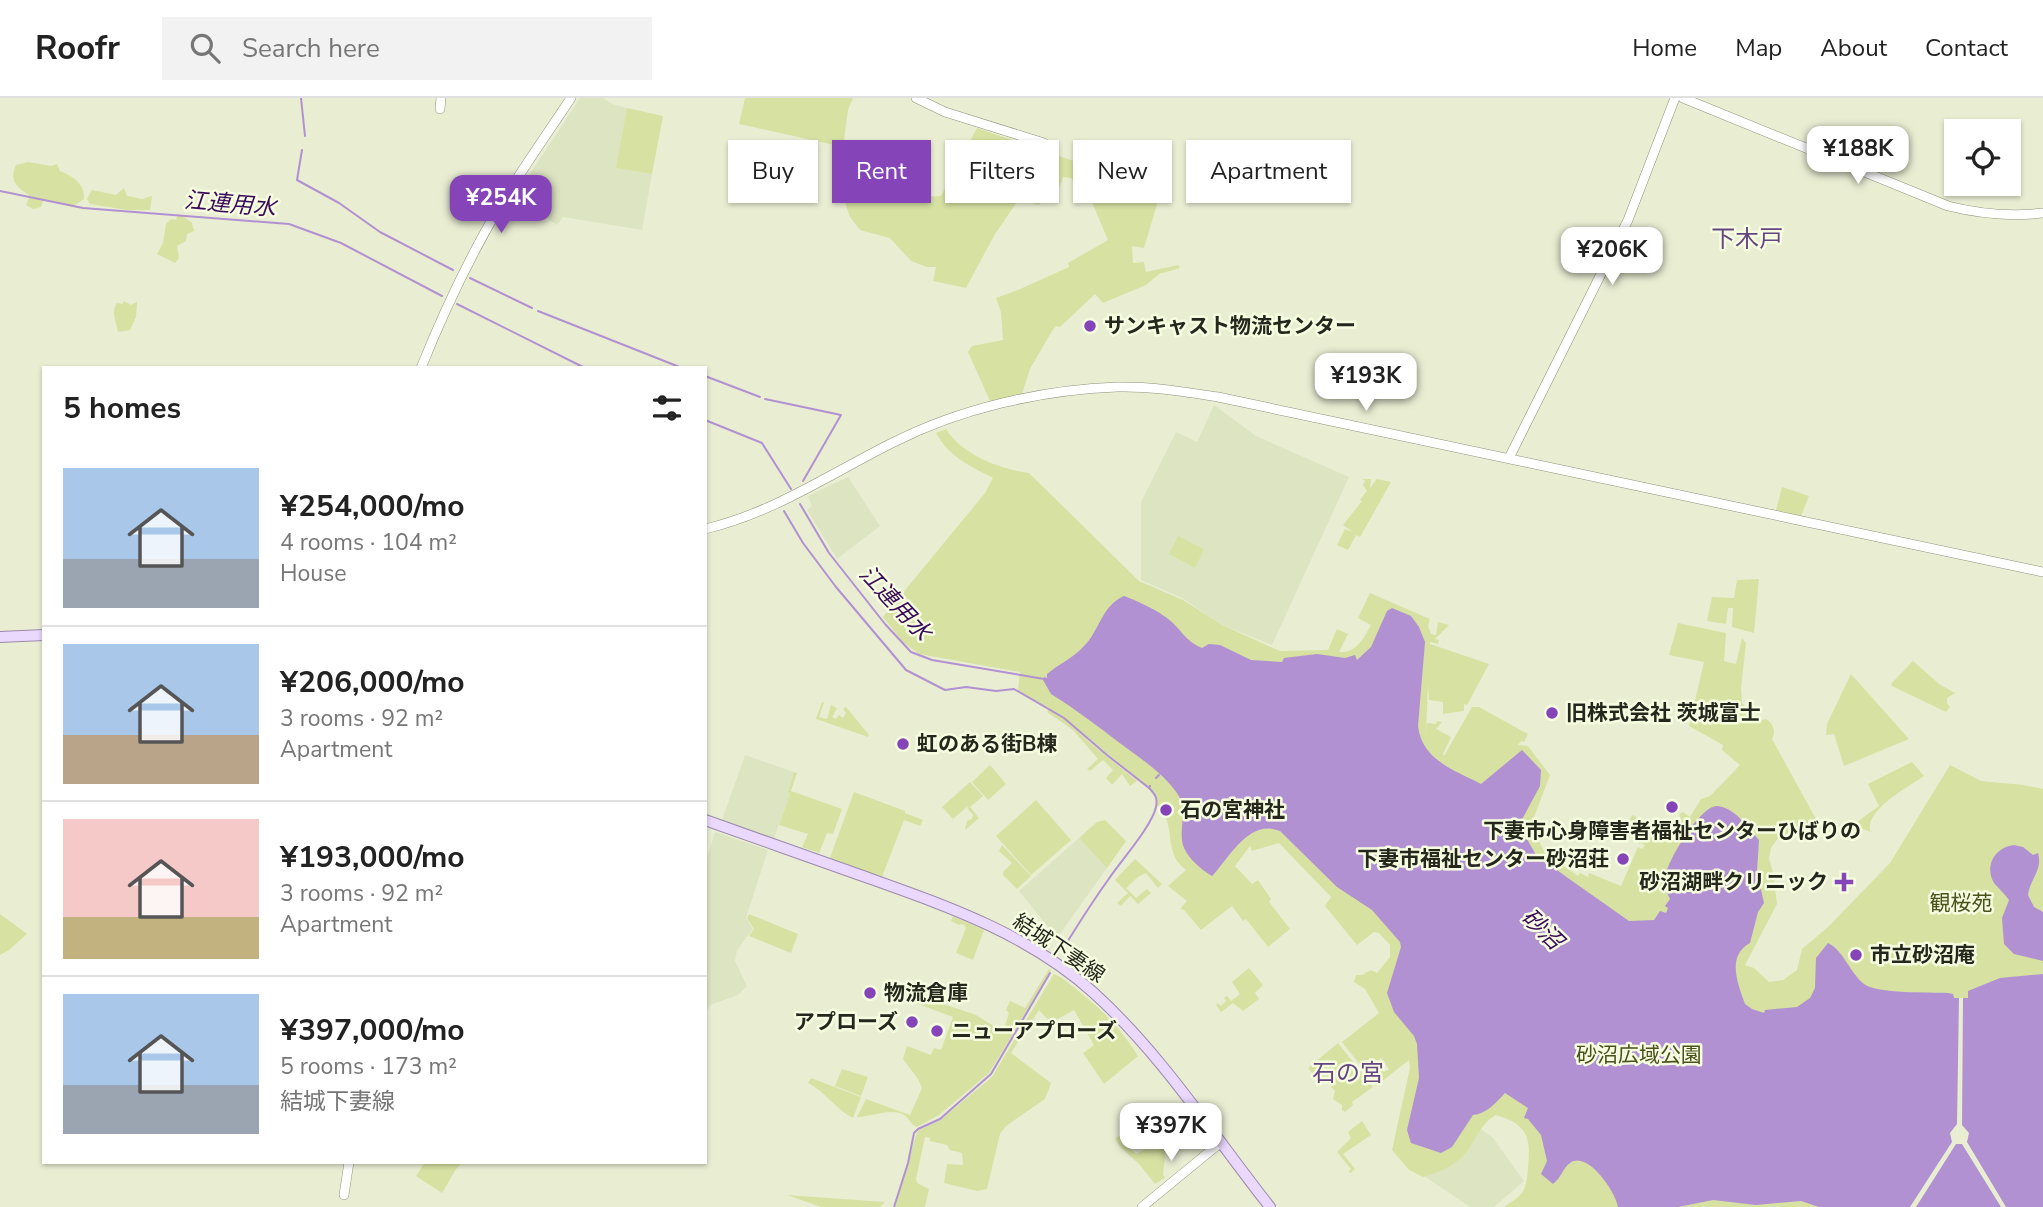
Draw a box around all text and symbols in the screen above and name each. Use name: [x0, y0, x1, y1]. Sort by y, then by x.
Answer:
search box: [162, 17, 652, 80]
text: Roofr: [35, 26, 120, 71]
icon: search: [186, 29, 224, 67]
text: Search here: [242, 31, 380, 66]
text: Home: [1632, 32, 1697, 64]
text: Map: [1735, 32, 1782, 64]
text: About: [1820, 32, 1887, 64]
text: Contact: [1925, 32, 2008, 64]
map controls: [1944, 119, 2021, 196]
button: locate: [1944, 119, 2021, 196]
pin: ¥188K: [1809, 126, 1907, 186]
text: ¥188K: [1823, 133, 1893, 164]
chip: Buy: [728, 140, 818, 203]
chip: Rent: [832, 140, 931, 203]
chip: Filters: [945, 140, 1059, 203]
chip: New: [1073, 140, 1172, 203]
chip: Apartment: [1186, 140, 1351, 203]
pin: ¥254K: [452, 176, 550, 235]
text: ¥254K: [466, 182, 536, 213]
water label: 江連用水: [183, 185, 280, 224]
district label: 下木戸: [1711, 223, 1783, 255]
pin: ¥206K: [1563, 228, 1661, 287]
text: ¥206K: [1577, 234, 1647, 265]
place label: サンキャスト物流センター: [1104, 312, 1356, 340]
marker: サンキャスト物流センター: [1082, 318, 1098, 334]
pin: ¥193K: [1317, 354, 1415, 413]
text: ¥193K: [1331, 360, 1401, 391]
text: 5 homes: [63, 388, 181, 429]
icon: filters: [648, 389, 686, 427]
text: ¥254,000/mo: [280, 486, 465, 527]
icon: home: [119, 496, 203, 580]
text: 4 rooms · 104 m²: [280, 527, 457, 558]
text: House: [280, 558, 347, 589]
water label: 江連用水: [852, 559, 940, 649]
text: ¥206,000/mo: [280, 662, 465, 703]
icon: home: [119, 672, 203, 756]
place label: 旧株式会社 茨城富士: [1566, 699, 1761, 727]
text: 3 rooms · 92 m²: [280, 703, 443, 734]
marker: 旧株式会社 茨城富士: [1544, 705, 1560, 721]
place label: 虹のある街B棟: [917, 730, 1057, 758]
text: Apartment: [280, 734, 392, 765]
marker: 虹のある街B棟: [895, 736, 911, 752]
place label: 石の宮神社: [1180, 796, 1285, 824]
marker: 下妻市心身障害者福祉センターひばりの: [1664, 799, 1680, 815]
marker: 石の宮神社: [1158, 802, 1174, 818]
place label: 下妻市心身障害者福祉センターひばりの: [1483, 817, 1861, 845]
text: ¥193,000/mo: [280, 837, 465, 878]
place label: 下妻市福祉センター砂沼荘: [1357, 845, 1609, 873]
icon: home: [119, 847, 203, 931]
marker: 下妻市福祉センター砂沼荘: [1615, 851, 1631, 867]
place label: 砂沼湖畔クリニック: [1639, 868, 1828, 896]
marker: 砂沼湖畔クリニック: [1834, 872, 1854, 892]
text: 3 rooms · 92 m²: [280, 878, 443, 909]
park label: 観桜苑: [1930, 889, 1993, 917]
water label: 砂沼: [1515, 902, 1571, 958]
street label: 結城下妻線: [1008, 907, 1110, 989]
text: Apartment: [280, 909, 392, 940]
place label: 市立砂沼庵: [1870, 941, 1975, 969]
marker: 市立砂沼庵: [1848, 947, 1864, 963]
place label: 物流倉庫: [884, 979, 968, 1007]
marker: 物流倉庫: [862, 985, 878, 1001]
place label: アプローズ: [794, 1008, 898, 1036]
text: ¥397,000/mo: [280, 1010, 465, 1051]
marker: アプローズ: [904, 1014, 920, 1030]
place label: ニューアプローズ: [951, 1017, 1117, 1045]
icon: home: [119, 1022, 203, 1106]
marker: ニューアプローズ: [929, 1023, 945, 1039]
park label: 砂沼広域公園: [1576, 1041, 1702, 1069]
text: 5 rooms · 173 m²: [280, 1051, 457, 1082]
district label: 石の宮: [1312, 1057, 1384, 1089]
text: 結城下妻線: [280, 1086, 395, 1117]
pin: ¥397K: [1122, 1104, 1220, 1163]
text: ¥397K: [1136, 1110, 1206, 1141]

